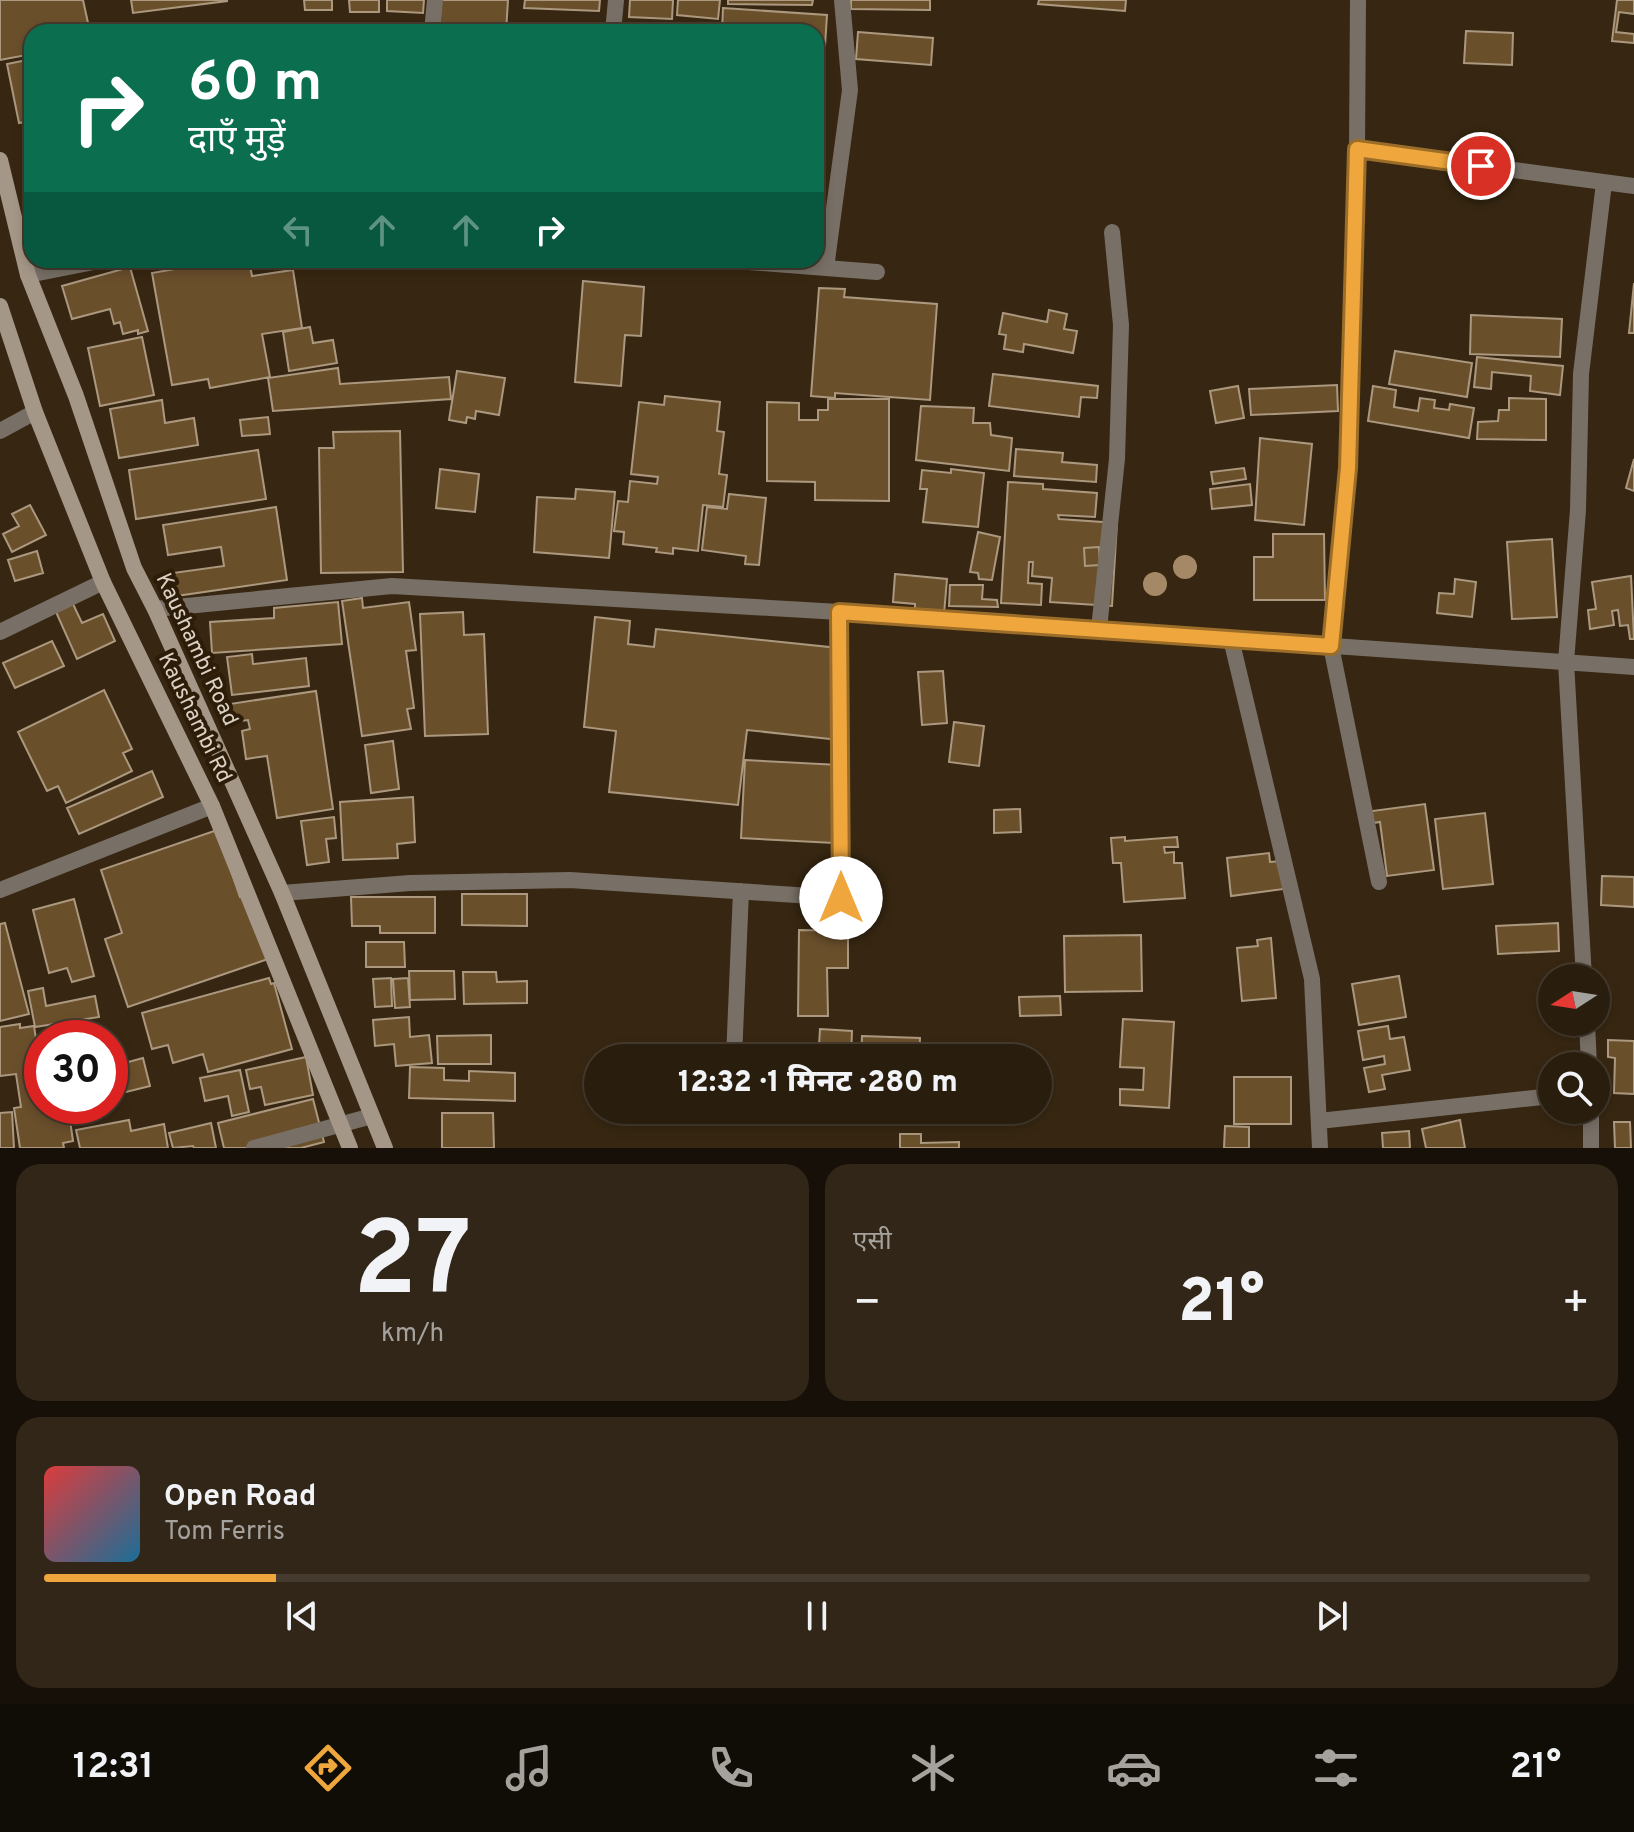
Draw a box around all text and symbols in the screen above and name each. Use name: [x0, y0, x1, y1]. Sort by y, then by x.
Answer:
text: 60 m: [188, 50, 322, 120]
icon: right: [56, 56, 160, 160]
text: दाएँ मुड़ें: [188, 119, 286, 165]
pin: [1447, 132, 1515, 200]
icon: arrive: [1459, 144, 1503, 188]
icon: left: [276, 208, 320, 252]
icon: ahead: [360, 208, 404, 252]
icon: ahead: [444, 208, 488, 252]
icon: right: [528, 208, 572, 252]
street label: Kaushambi Road: [149, 569, 243, 731]
street label: Kaushambi Rd: [151, 649, 237, 787]
position arrow: [799, 856, 883, 940]
north arrow: [1538, 964, 1610, 1036]
map controls: [1538, 964, 1610, 1124]
speed limit sign: 30: [24, 1020, 128, 1124]
button: search: [1538, 1052, 1610, 1124]
text: 12:32 · 1 मिनट · 280 m: [678, 1065, 958, 1102]
text: 27: [353, 1200, 472, 1332]
text: एसी: [853, 1226, 892, 1259]
text: 21°: [1178, 1267, 1265, 1343]
text: −: [853, 1277, 881, 1333]
text: +: [1562, 1277, 1590, 1333]
text: km/h: [381, 1318, 444, 1351]
text: Open Road: [164, 1479, 316, 1516]
text: Tom Ferris: [164, 1516, 285, 1549]
icon: previous: [280, 1594, 324, 1638]
icon: pause: [795, 1594, 839, 1638]
icon: next: [1310, 1594, 1354, 1638]
icon: directions: [300, 1740, 356, 1796]
icon: music: [501, 1740, 557, 1796]
icon: phone: [703, 1740, 759, 1796]
icon: climate: [905, 1740, 961, 1796]
icon: car: [1106, 1740, 1162, 1796]
icon: filters: [1308, 1740, 1364, 1796]
text: 12:31: [73, 1745, 154, 1791]
text: 21°: [1510, 1745, 1561, 1791]

